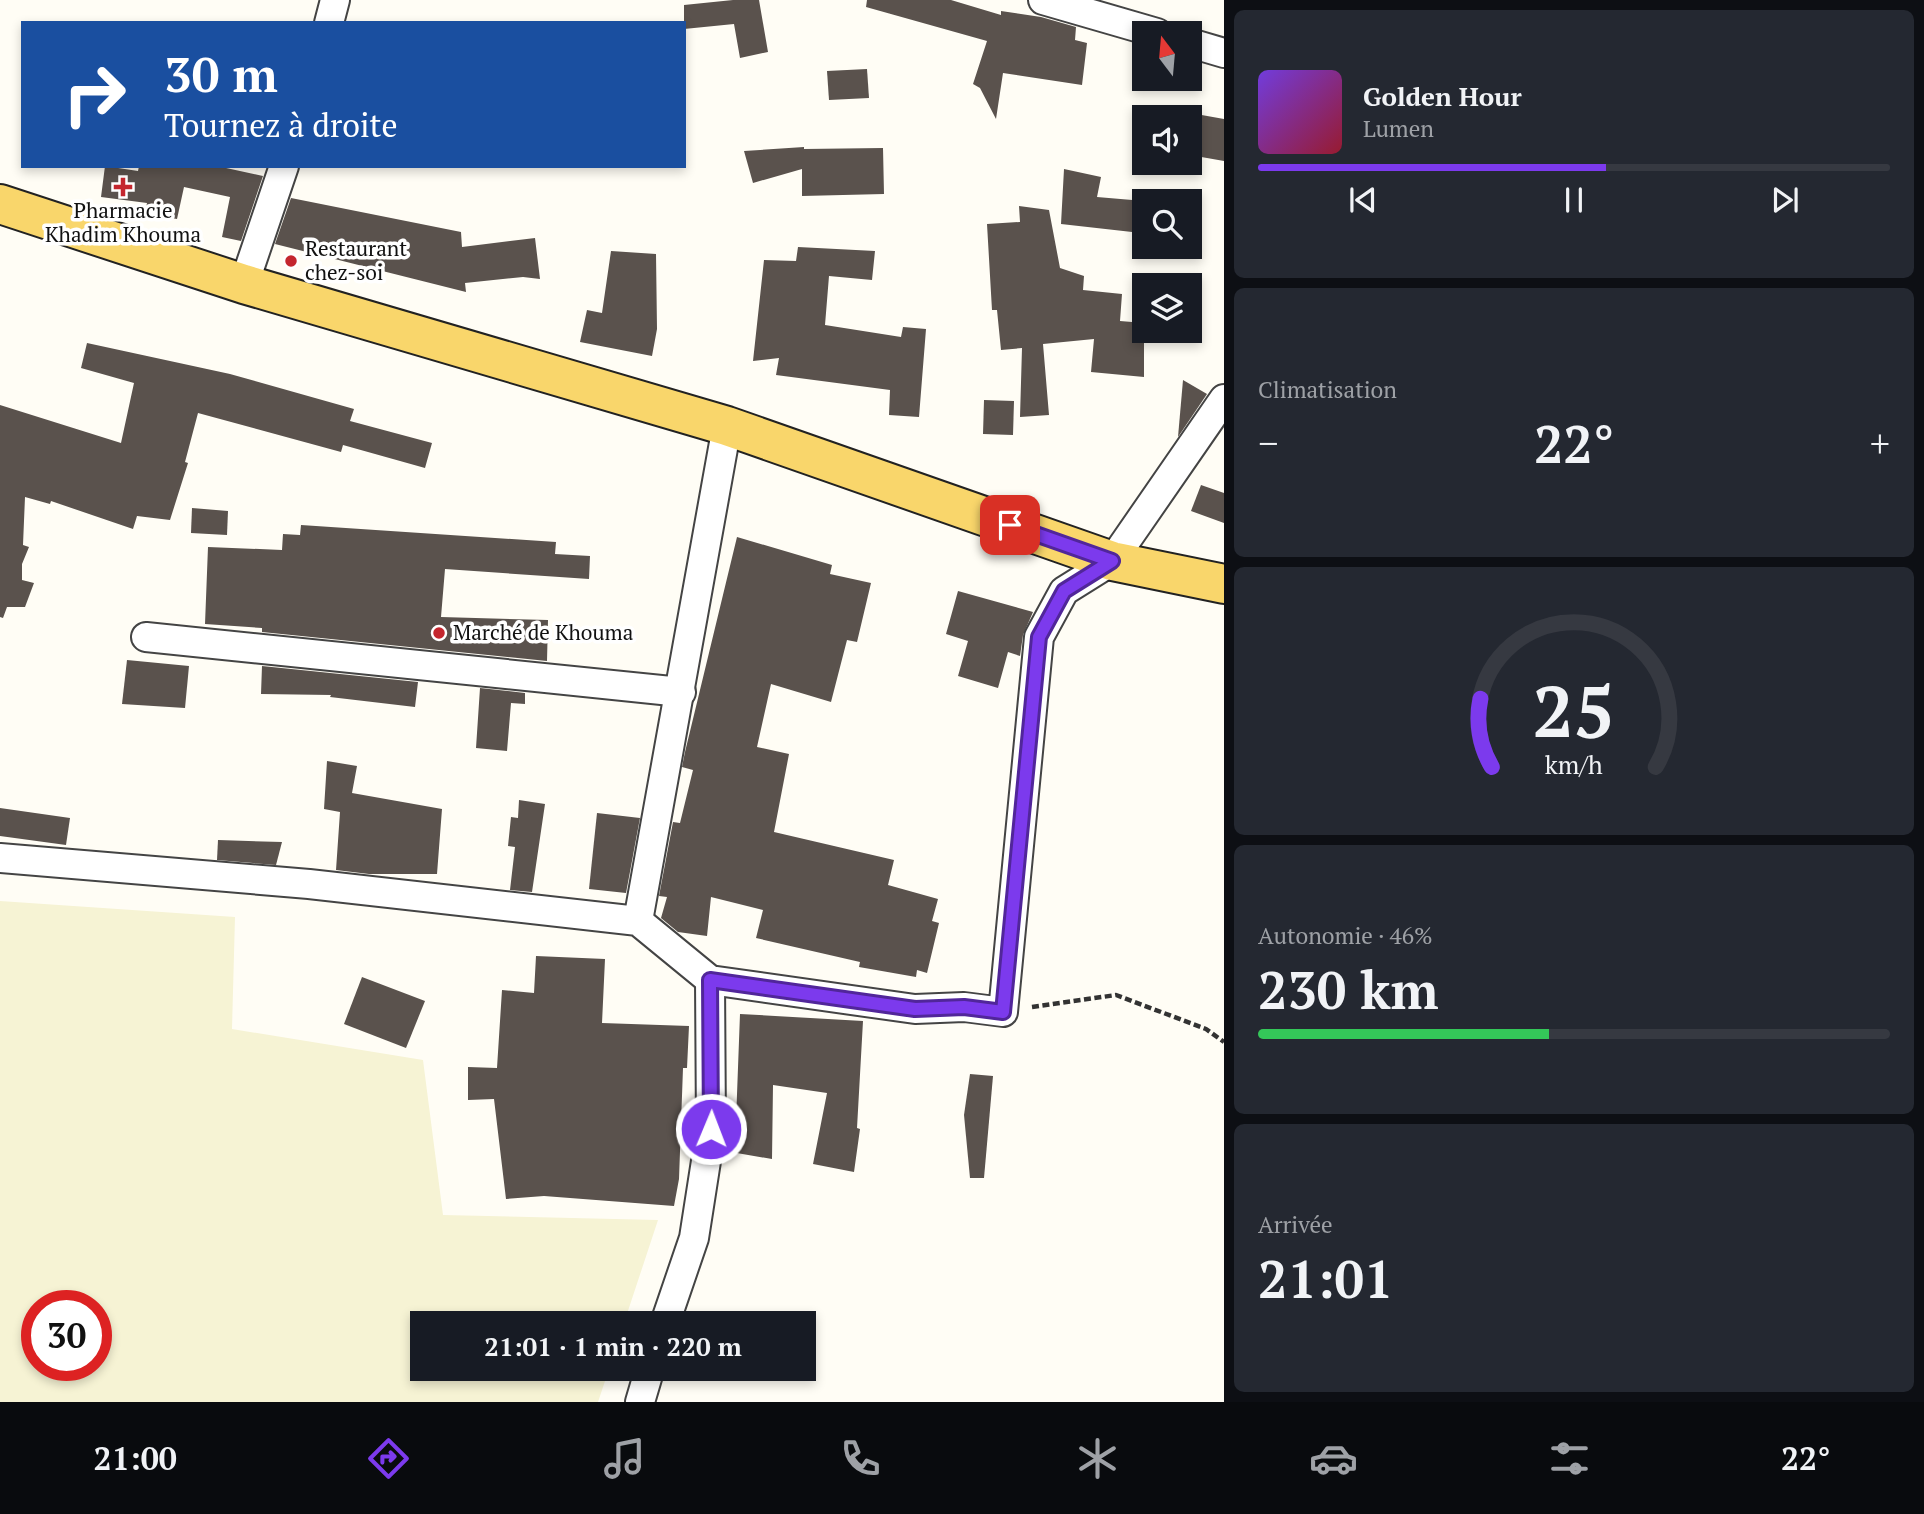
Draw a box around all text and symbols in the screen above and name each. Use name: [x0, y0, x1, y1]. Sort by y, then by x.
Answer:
north arrow: [1132, 21, 1202, 91]
map controls: [1132, 21, 1202, 343]
text: 30 m: [164, 41, 278, 106]
icon: right: [49, 49, 140, 140]
text: Golden Hour: [1363, 79, 1522, 113]
text: Tournez à droite: [164, 104, 398, 146]
button: sound: [1132, 105, 1202, 175]
text: Lumen: [1363, 113, 1434, 144]
marker: Pharmacie Khadim Khouma: [115, 179, 131, 195]
icon: previous: [1344, 181, 1382, 219]
icon: pause: [1555, 181, 1593, 219]
icon: next: [1766, 181, 1804, 219]
button: search: [1132, 189, 1202, 259]
place label: Pharmacie Khadim Khouma: [45, 196, 201, 248]
place label: Restaurant chez-soi: [305, 234, 407, 286]
marker: Restaurant chez-soi: [283, 253, 299, 269]
button: layers: [1132, 273, 1202, 343]
text: Climatisation: [1258, 374, 1397, 405]
text: 22°: [1534, 409, 1614, 478]
text: −: [1258, 418, 1278, 468]
text: +: [1870, 418, 1890, 468]
pin: [980, 495, 1040, 555]
icon: arrive: [991, 506, 1029, 544]
place label: Marché de Khouma: [453, 618, 634, 646]
marker: Marché de Khouma: [431, 625, 447, 641]
text: 25: [1533, 661, 1615, 758]
text: km/h: [1545, 748, 1603, 781]
text: Autonomie · 46%: [1258, 920, 1433, 951]
text: 230 km: [1258, 955, 1439, 1024]
position arrow: [674, 1092, 748, 1166]
text: Arrivée: [1258, 1209, 1333, 1240]
text: 21:01: [1258, 1244, 1393, 1313]
speed limit sign: 30: [21, 1290, 112, 1381]
text: 21:01 · 1 min · 220 m: [484, 1329, 742, 1363]
icon: directions: [364, 1434, 413, 1483]
icon: music: [600, 1434, 649, 1483]
icon: phone: [836, 1434, 885, 1483]
icon: climate: [1073, 1434, 1122, 1483]
icon: car: [1309, 1434, 1358, 1483]
icon: filters: [1545, 1434, 1594, 1483]
text: 21:00: [94, 1437, 177, 1479]
text: 22°: [1781, 1437, 1830, 1479]

